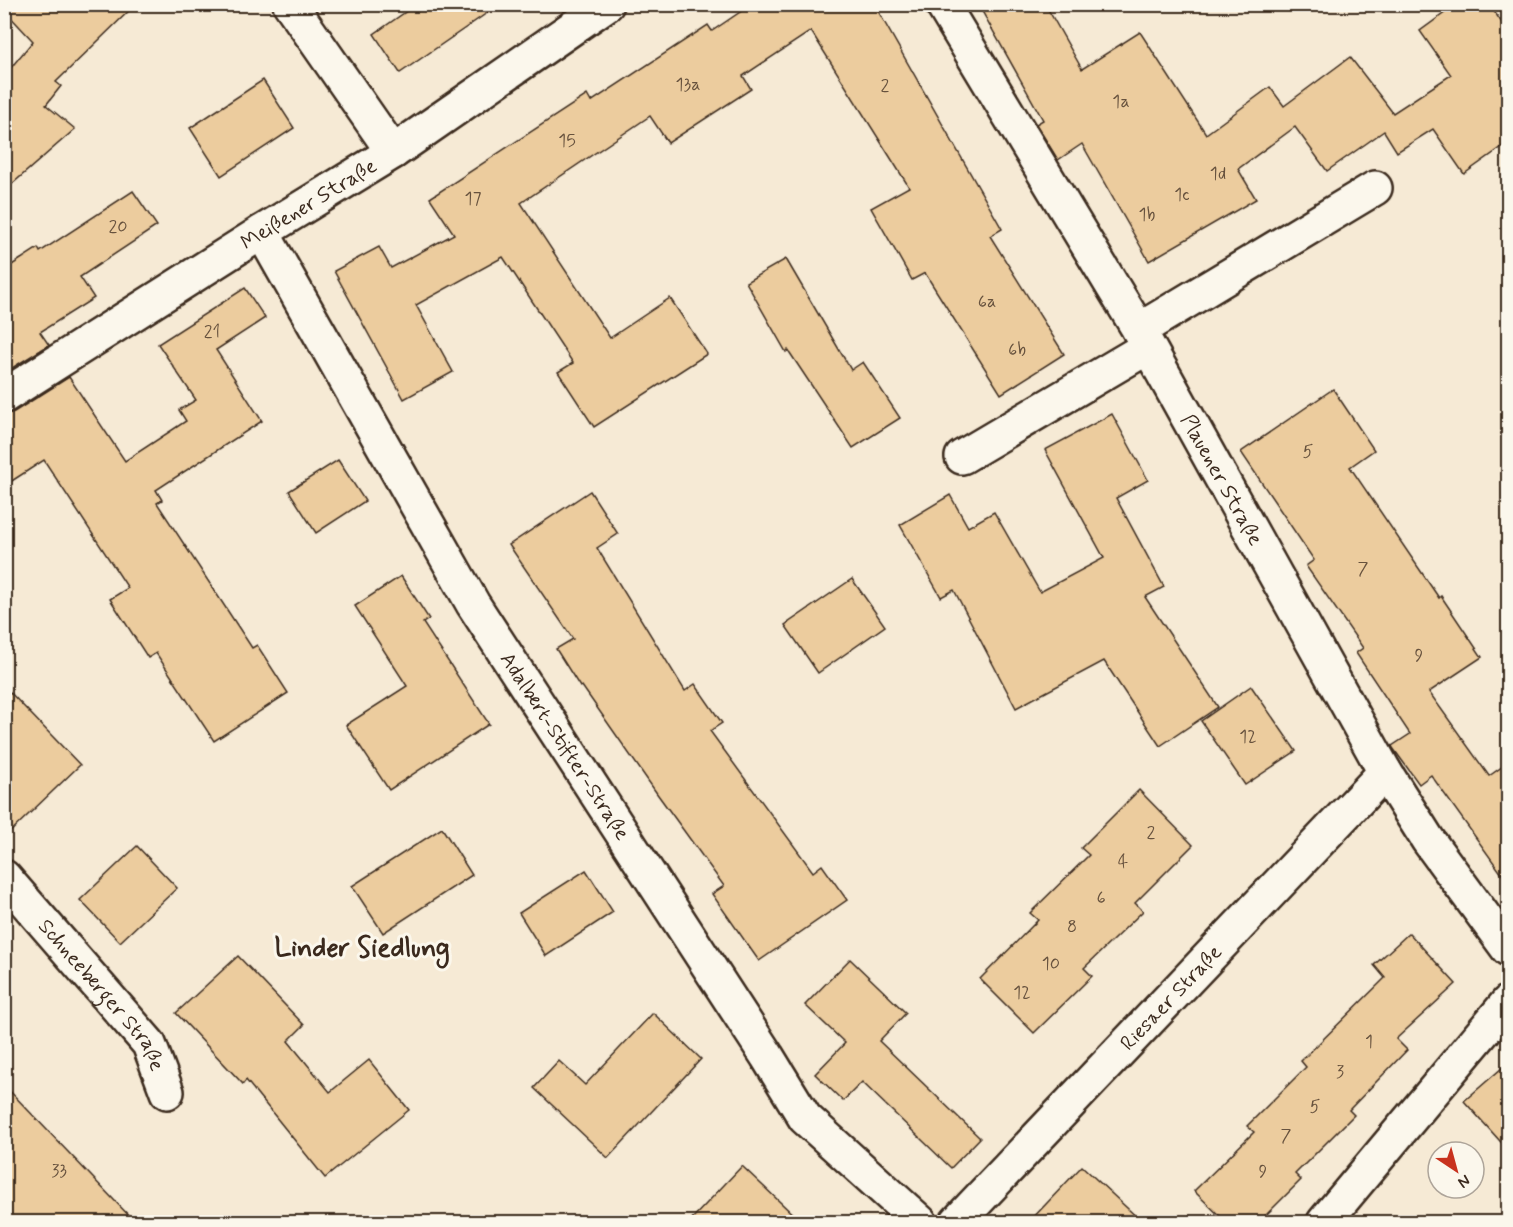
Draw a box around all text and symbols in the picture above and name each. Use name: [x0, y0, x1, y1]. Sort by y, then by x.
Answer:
house number: 13a: [676, 73, 700, 97]
house number: 2: [881, 74, 890, 98]
house number: 1a: [1112, 90, 1130, 114]
house number: 15: [558, 129, 576, 153]
street label: Meißener Straße: [236, 152, 382, 257]
house number: 1d: [1210, 162, 1226, 186]
house number: 1c: [1174, 183, 1190, 207]
house number: 17: [464, 187, 482, 211]
house number: 1b: [1139, 203, 1156, 227]
house number: 20: [108, 215, 128, 239]
house number: 6a: [978, 290, 996, 314]
house number: 21: [204, 320, 220, 344]
house number: 6b: [1008, 338, 1026, 362]
street label: Plauener Straße: [1173, 409, 1269, 551]
house number: 5: [1303, 440, 1314, 464]
house number: 7: [1358, 557, 1369, 581]
house number: 9: [1415, 644, 1424, 668]
street label: Adalbert-Stifter-Straße: [493, 647, 636, 846]
house number: 12: [1239, 725, 1257, 749]
house number: 2: [1147, 821, 1156, 845]
house number: 4: [1118, 850, 1128, 874]
house number: 6: [1096, 886, 1106, 910]
street label: Schneeberger Straße: [32, 913, 171, 1075]
house number: 8: [1067, 915, 1077, 939]
district label: Linder Siedlung: [274, 931, 450, 969]
street label: Riesaer Straße: [1114, 939, 1228, 1057]
house number: 10: [1042, 952, 1060, 976]
house number: 12: [1013, 981, 1031, 1005]
house number: 1: [1365, 1030, 1373, 1054]
house number: 3: [1336, 1060, 1344, 1084]
house number: 5: [1310, 1095, 1321, 1119]
house number: 7: [1281, 1124, 1292, 1148]
north arrow: [1426, 1140, 1486, 1200]
house number: 33: [51, 1159, 67, 1183]
house number: 9: [1259, 1160, 1268, 1184]
text: N: [1453, 1169, 1474, 1193]

